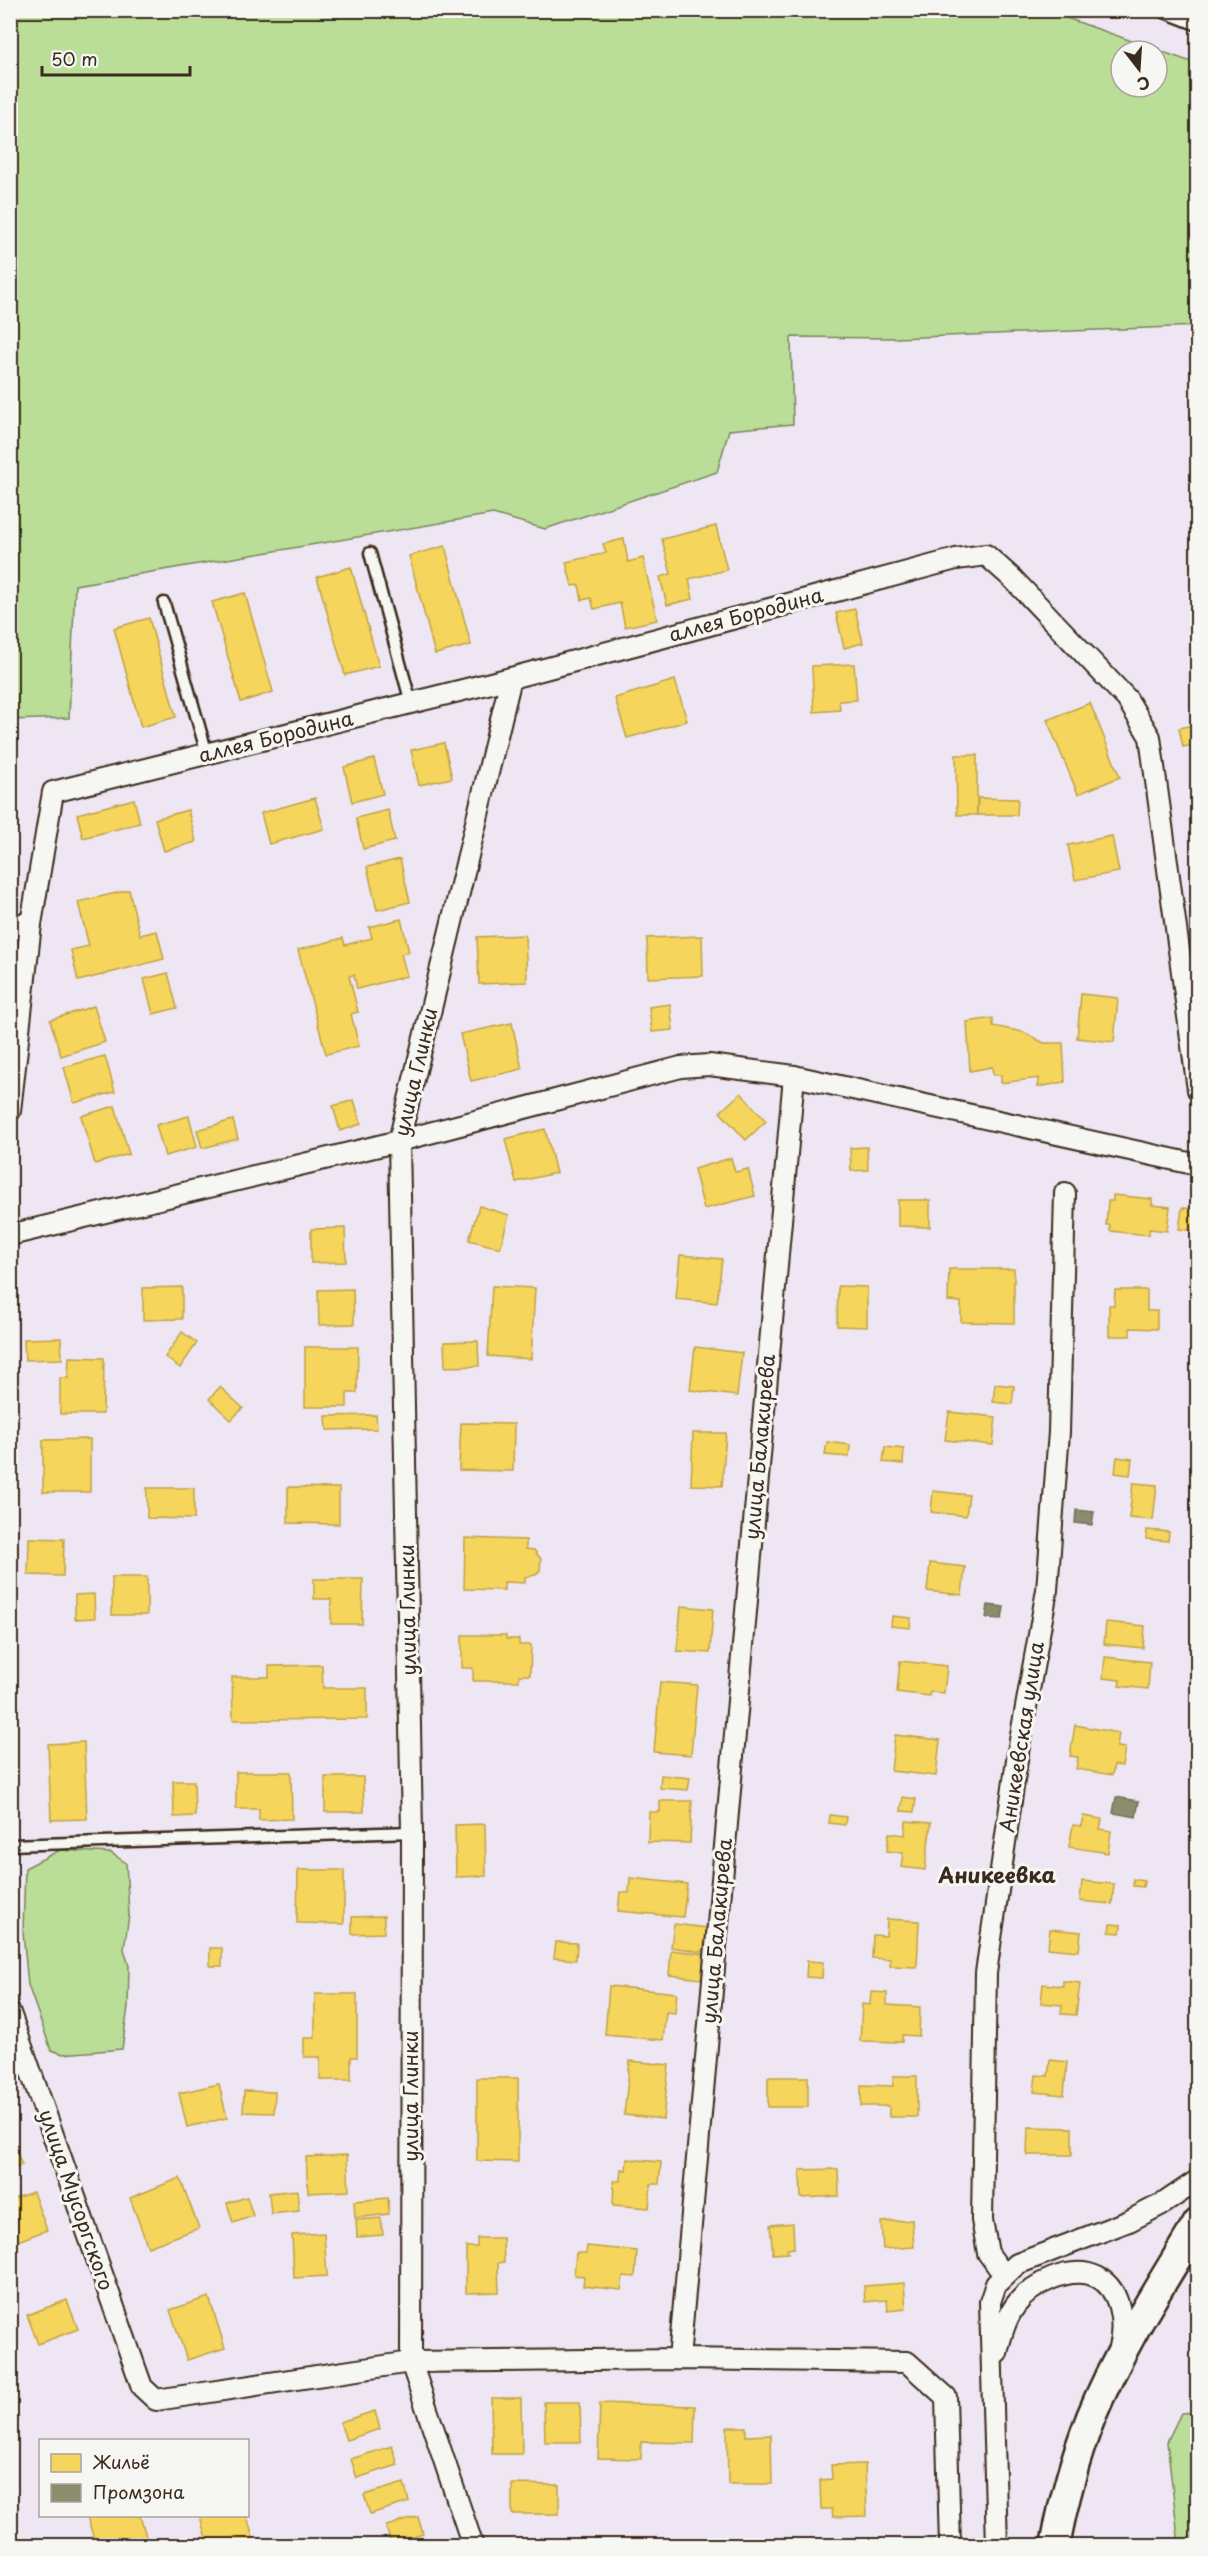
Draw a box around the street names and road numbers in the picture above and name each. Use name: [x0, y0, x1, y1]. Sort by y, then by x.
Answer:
street label: аллея Бородина: [665, 579, 827, 649]
street label: аллея Бородина: [195, 702, 357, 770]
street label: улица Глинки: [386, 1004, 444, 1139]
street label: улица Балакирева: [736, 1352, 782, 1541]
street label: улица Глинки: [391, 1544, 423, 1676]
street label: Аникеевская улица: [991, 1639, 1051, 1834]
street label: улица Балакирева: [693, 1836, 739, 2025]
street label: улица Глинки: [395, 2030, 425, 2162]
street label: улица Мусоргского: [32, 2105, 122, 2294]

